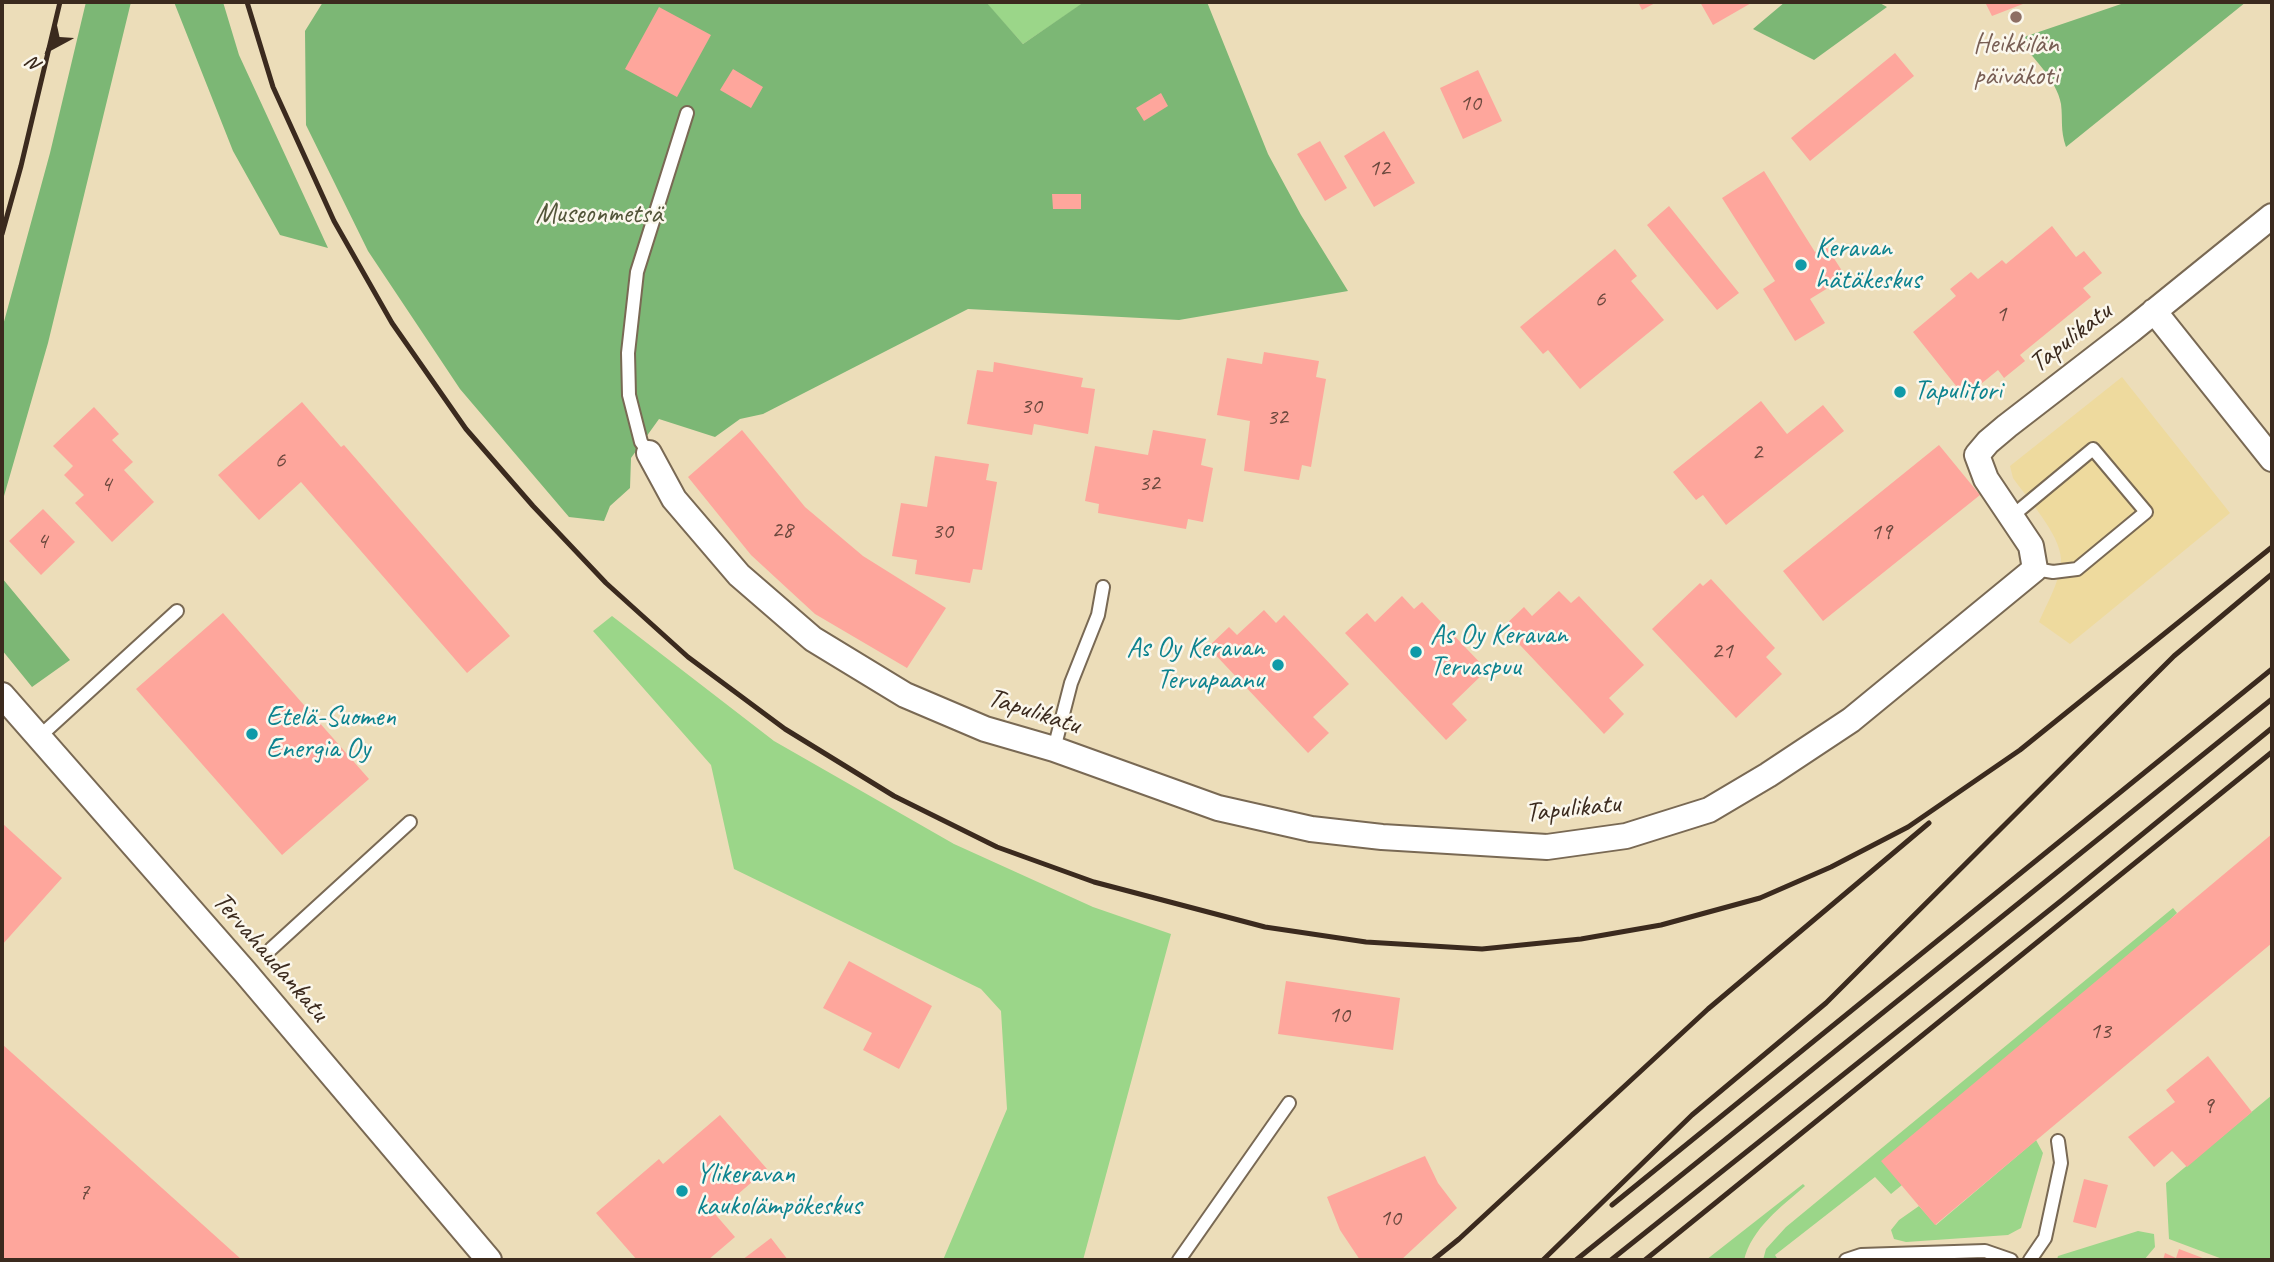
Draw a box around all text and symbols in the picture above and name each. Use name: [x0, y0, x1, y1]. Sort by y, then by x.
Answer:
marker: Heikkilän päiväkoti: [2008, 9, 2024, 25]
north arrow: [14, 14, 84, 84]
place label: Heikkilän päiväkoti: [1973, 28, 2059, 94]
text: N: [23, 52, 48, 78]
house number: 10: [1459, 90, 1481, 118]
house number: 12: [1368, 155, 1390, 183]
park label: Museonmetsä: [535, 198, 663, 232]
place label: Keravan hätäkeskus: [1815, 232, 1921, 298]
marker: Keravan hätäkeskus: [1793, 257, 1809, 273]
house number: 6: [1595, 286, 1605, 314]
street label: Tapulikatu: [2023, 295, 2119, 381]
house number: 1: [1996, 301, 2006, 329]
place label: Tapulitori: [1914, 375, 2002, 409]
marker: Tapulitori: [1892, 384, 1908, 400]
house number: 30: [1020, 393, 1042, 421]
house number: 32: [1266, 404, 1288, 432]
house number: 2: [1752, 439, 1762, 467]
house number: 6: [275, 447, 285, 475]
house number: 32: [1138, 470, 1160, 498]
house number: 4: [101, 471, 111, 499]
house number: 28: [771, 517, 793, 545]
house number: 30: [931, 518, 953, 546]
house number: 19: [1870, 519, 1892, 547]
house number: 4: [37, 528, 47, 556]
place label: As Oy Keravan Tervaspuu: [1430, 619, 1567, 685]
place label: As Oy Keravan Tervapaanu: [1127, 632, 1264, 698]
house number: 21: [1711, 638, 1733, 666]
marker: As Oy Keravan Tervaspuu: [1408, 644, 1424, 660]
marker: As Oy Keravan Tervapaanu: [1270, 657, 1286, 673]
street label: Tapulikatu: [983, 681, 1085, 743]
place label: Etelä-Suomen Energia Oy: [266, 701, 396, 767]
marker: Etelä-Suomen Energia Oy: [244, 726, 260, 742]
street label: Tapulikatu: [1524, 787, 1622, 831]
street label: Tervahaudankatu: [205, 885, 335, 1029]
house number: 10: [1328, 1002, 1350, 1030]
house number: 13: [2089, 1018, 2111, 1046]
house number: 9: [2203, 1093, 2213, 1121]
place label: Ylikeravan kaukolämpökeskus: [696, 1158, 861, 1224]
house number: 7: [79, 1179, 89, 1207]
marker: Ylikeravan kaukolämpökeskus: [674, 1183, 690, 1199]
house number: 10: [1379, 1205, 1401, 1233]

